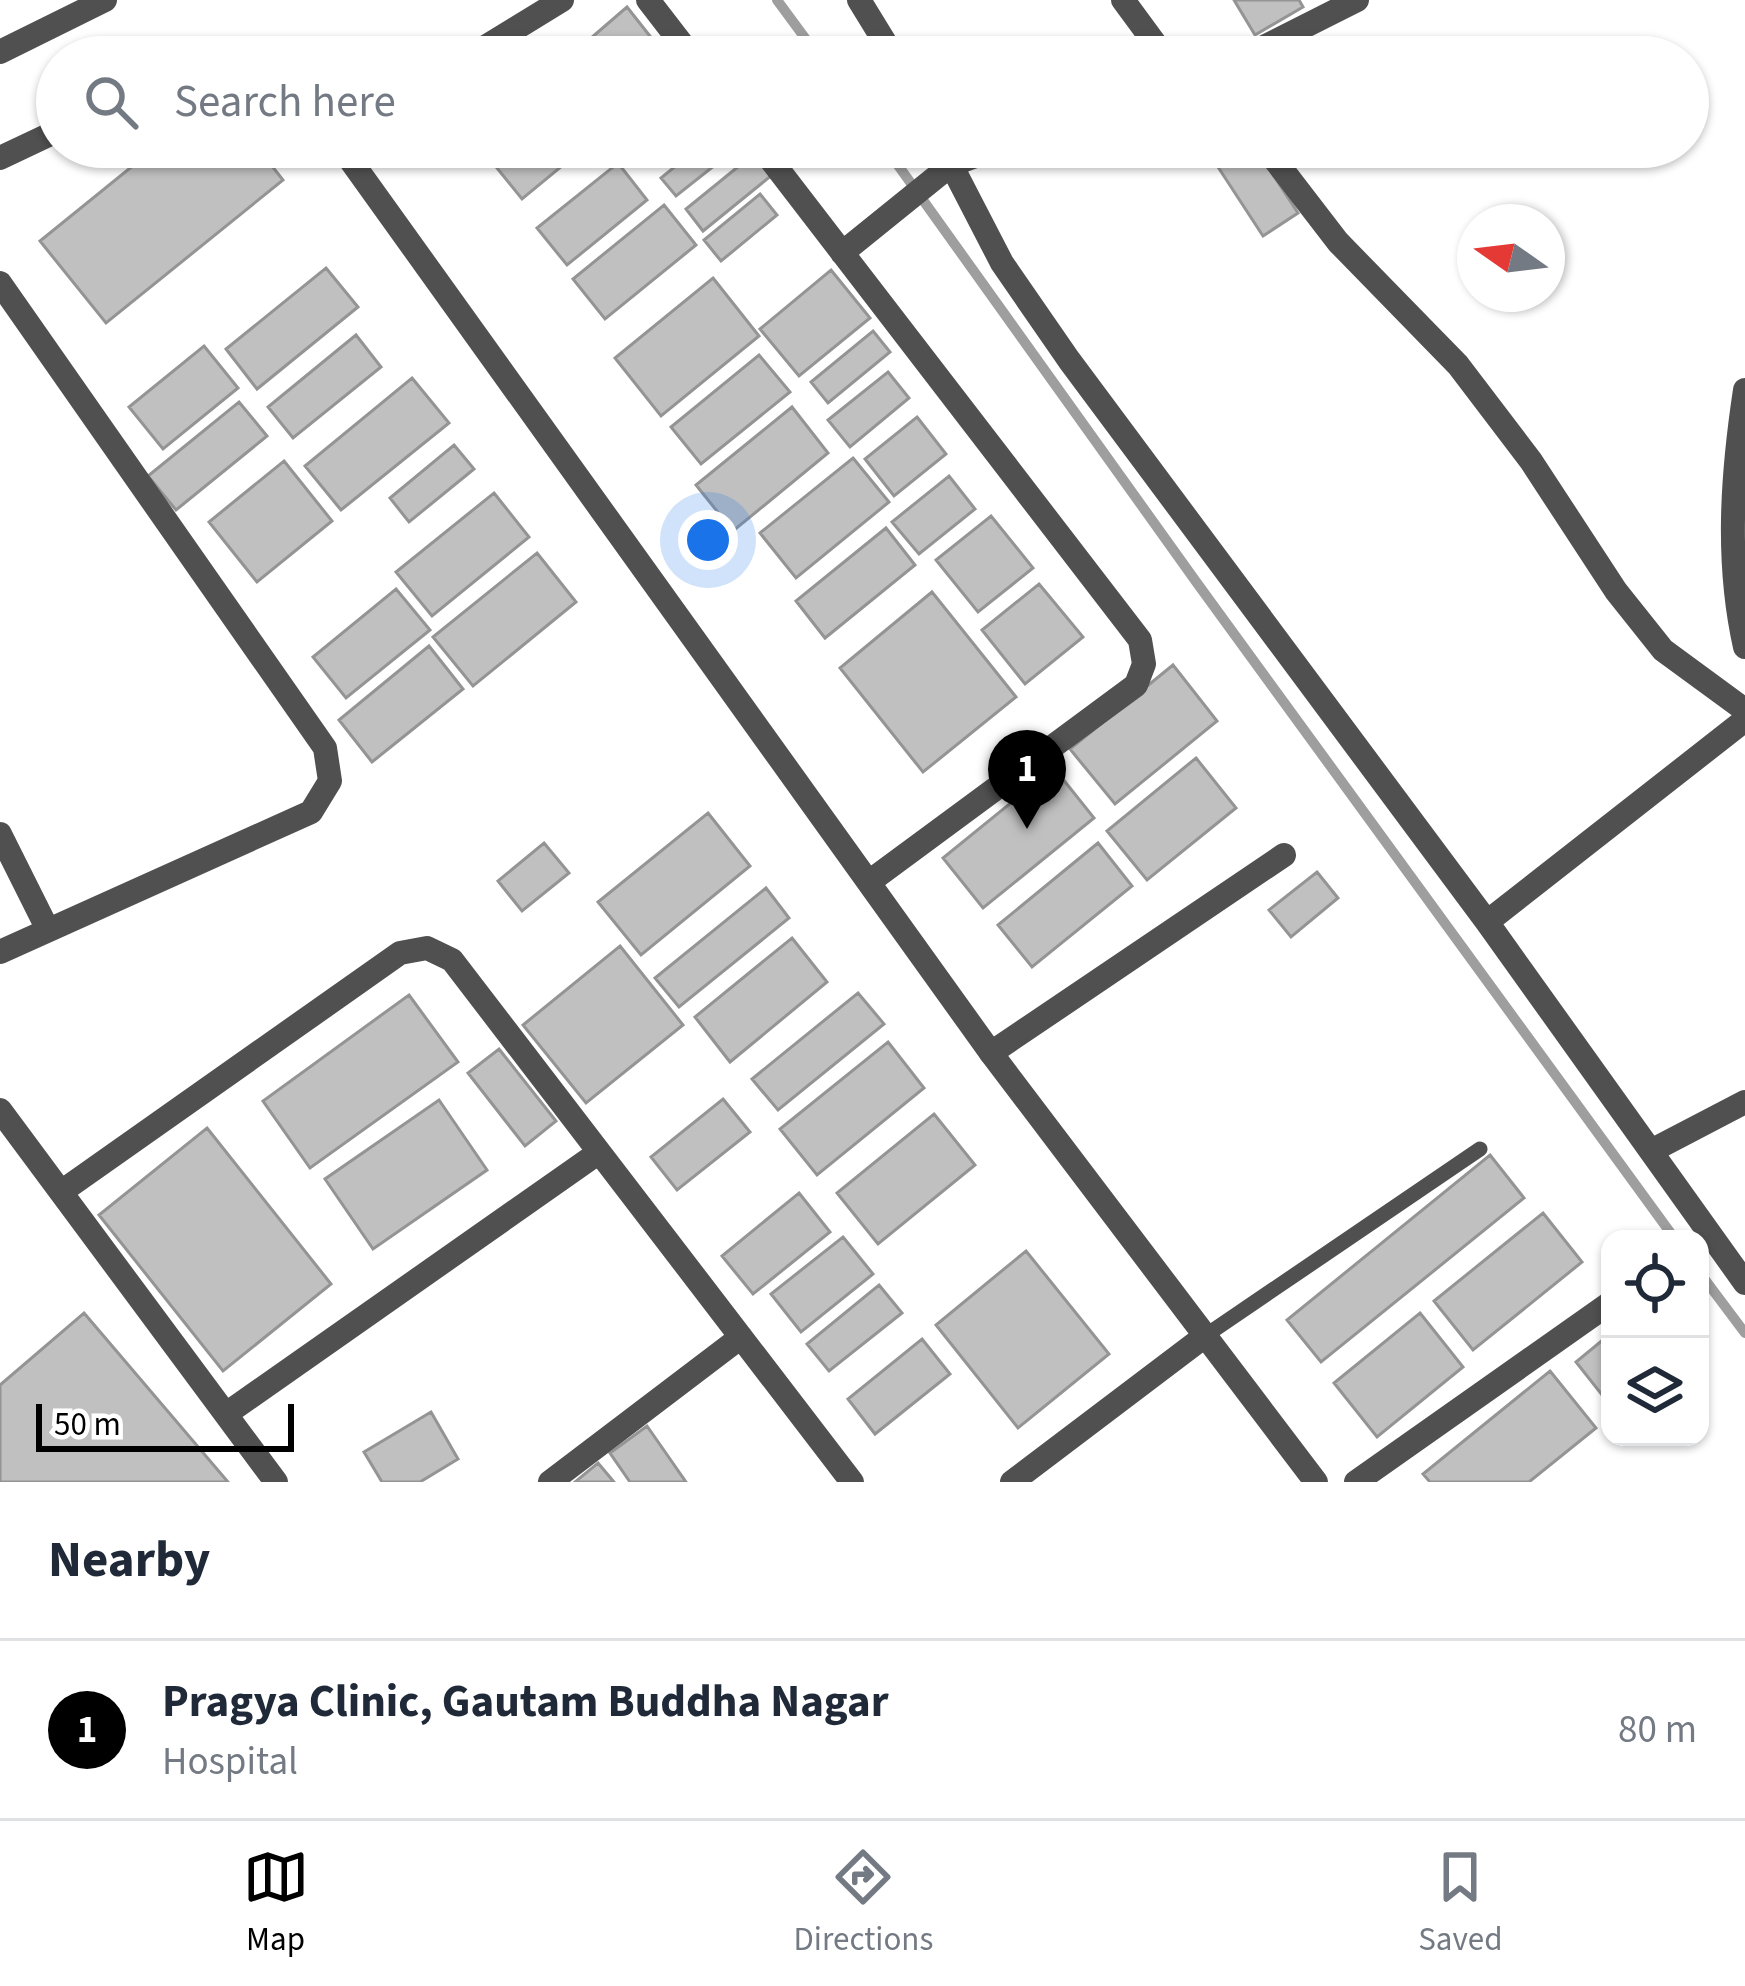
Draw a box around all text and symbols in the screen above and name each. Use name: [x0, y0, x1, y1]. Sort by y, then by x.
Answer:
search box: [36, 36, 1709, 168]
icon: search: [78, 69, 144, 135]
text: Search here: [174, 70, 396, 134]
north arrow: [1457, 204, 1565, 312]
your location: [678, 510, 738, 570]
pin: 1: [988, 730, 1066, 829]
map controls: [1601, 1230, 1709, 1446]
button: locate: [1601, 1230, 1709, 1338]
button: layers: [1601, 1338, 1709, 1446]
scale bar: [36, 1398, 294, 1451]
text: 50 m: [54, 1401, 121, 1448]
text: Nearby: [48, 1524, 210, 1596]
text: Pragya Clinic, Gautam Buddha Nagar: [162, 1670, 889, 1734]
text: 1: [77, 1702, 97, 1758]
text: 80 m: [1618, 1702, 1697, 1758]
text: Hospital: [162, 1734, 298, 1790]
tab: Map: [243, 1844, 309, 1963]
tab: Directions: [794, 1844, 933, 1963]
tab: Saved: [1418, 1844, 1502, 1963]

